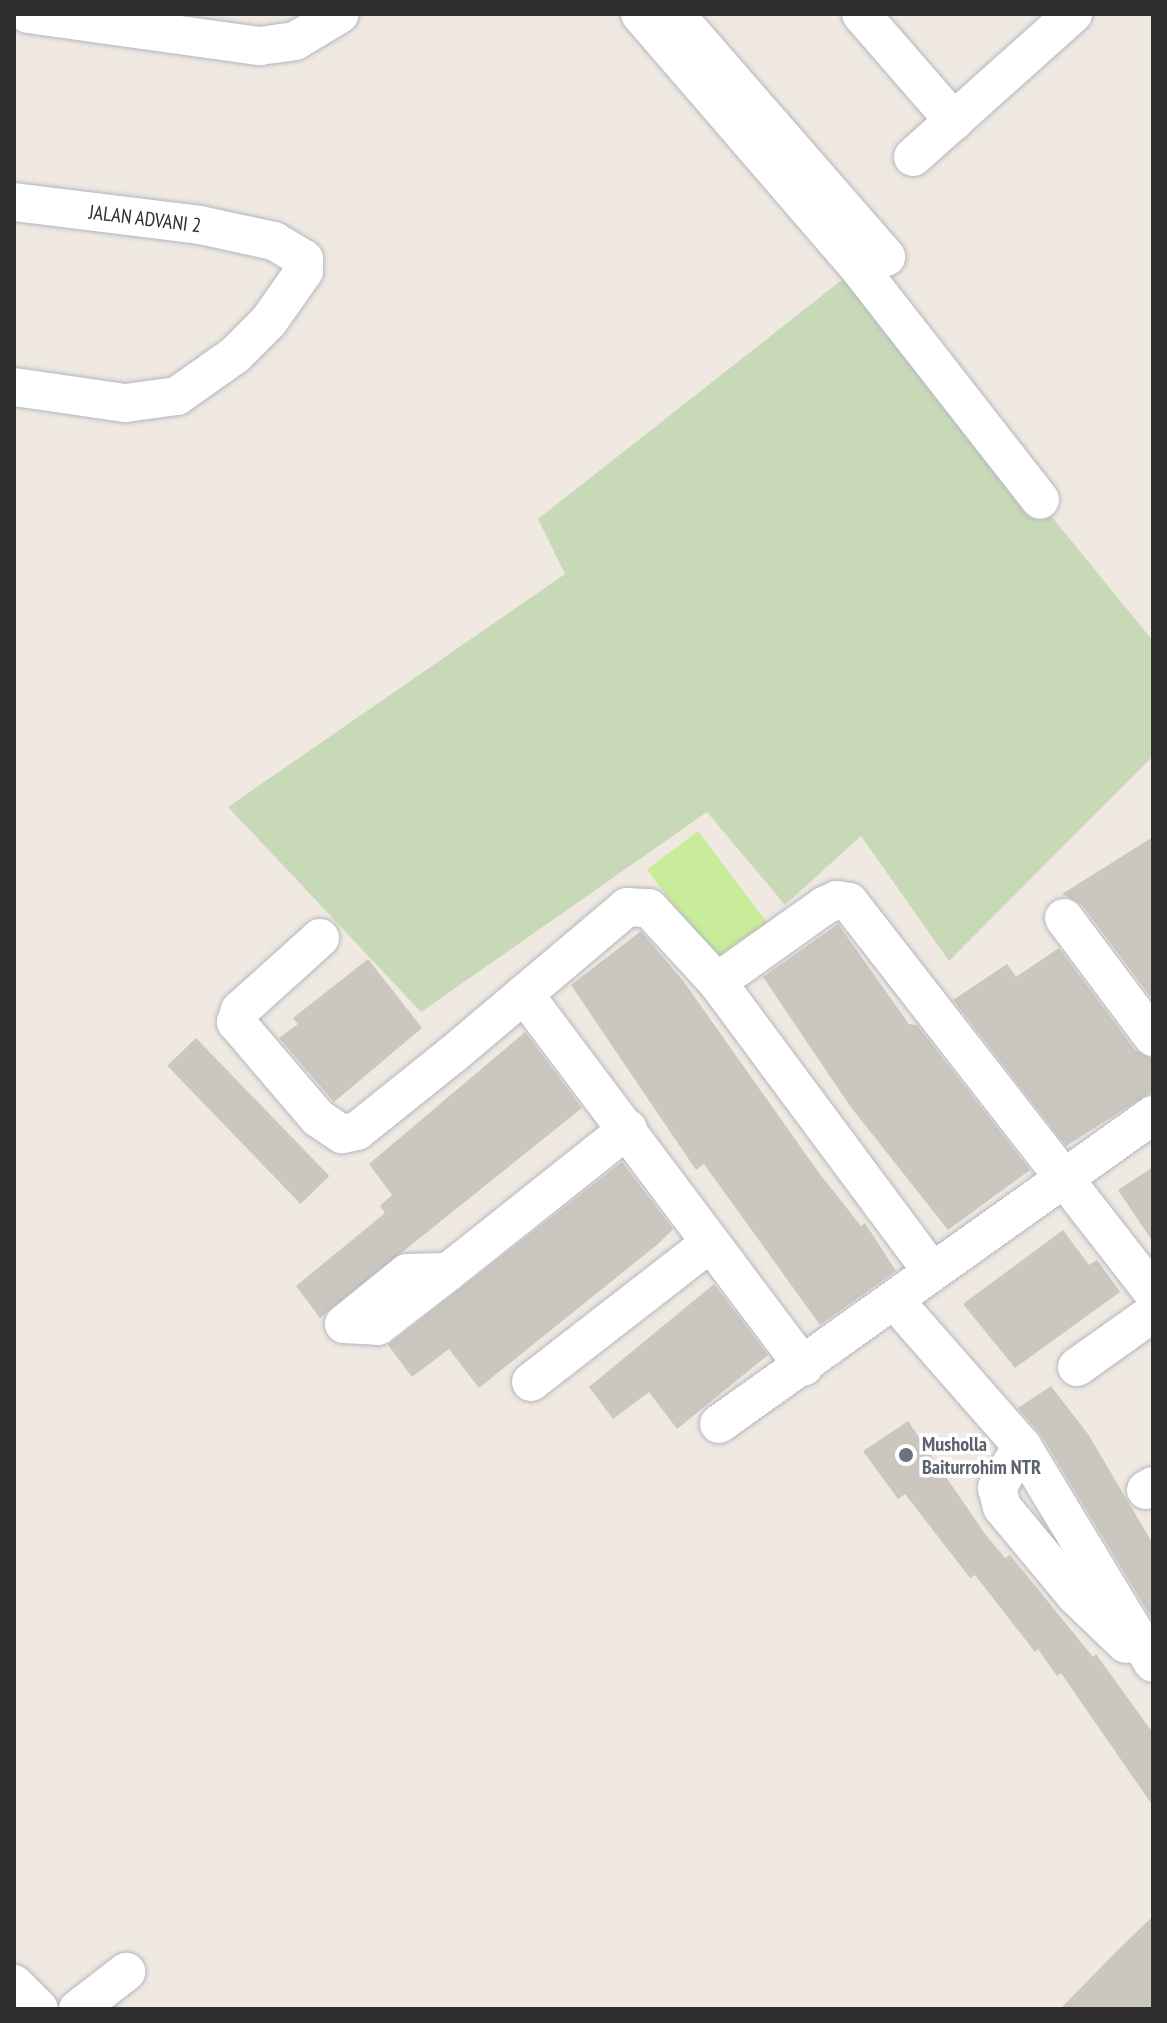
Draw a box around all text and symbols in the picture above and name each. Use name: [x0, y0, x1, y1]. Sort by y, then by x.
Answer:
street label: JALAN ADVANI 2: [87, 200, 203, 238]
place label: Musholla Baiturrohim NTR: [922, 1432, 1041, 1479]
marker: Musholla Baiturrohim NTR: [897, 1446, 915, 1464]

